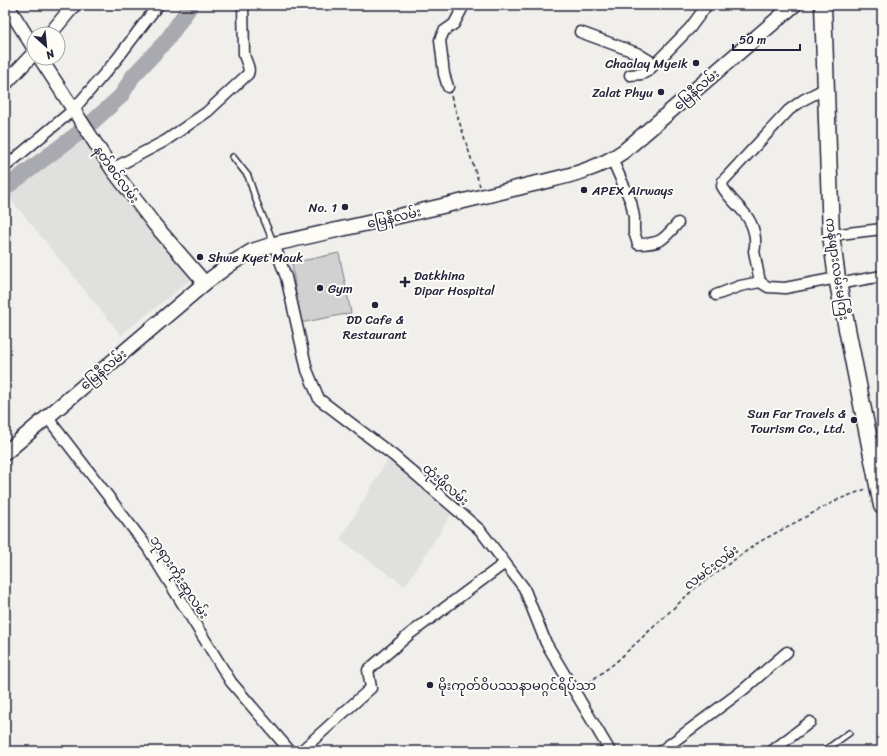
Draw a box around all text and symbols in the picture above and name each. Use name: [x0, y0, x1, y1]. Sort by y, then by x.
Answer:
north arrow: [26, 26, 66, 66]
scale bar: [733, 26, 800, 52]
text: 50 m: [739, 29, 766, 51]
text: N: [42, 44, 59, 65]
place label: Chaolay Myeik: [605, 52, 688, 75]
marker: Chaolay Myeik: [691, 58, 701, 68]
street label: မြေနီလမ်း: [668, 63, 725, 116]
place label: Zalat Phyu: [592, 81, 653, 104]
marker: Zalat Phyu: [656, 87, 666, 97]
street label: နတ်စင်လမ်း: [88, 140, 146, 208]
place label: APEX Airways: [591, 179, 674, 202]
marker: APEX Airways: [579, 185, 589, 195]
place label: No. 1: [309, 196, 337, 219]
street label: မြေနီလမ်း: [365, 200, 424, 235]
marker: No. 1: [340, 202, 350, 212]
street label: ကန်ဖျားလမ်းမကြီး: [819, 216, 856, 322]
place label: Shwe Kyet Mauk: [208, 246, 303, 269]
marker: Shwe Kyet Mauk: [195, 252, 205, 262]
place label: Datkhina Dipar Hospital: [414, 264, 495, 302]
marker: Datkhina Dipar Hospital: [399, 276, 411, 288]
place label: Gym: [328, 277, 353, 300]
marker: Gym: [315, 283, 325, 293]
marker: DD Cafe & Restaurant: [370, 300, 380, 310]
place label: DD Cafe & Restaurant: [343, 308, 407, 346]
street label: မြေနီလမ်း: [75, 343, 132, 396]
place label: Sun Far Travels & Tourism Co., Ltd.: [747, 402, 846, 440]
marker: Sun Far Travels & Tourism Co., Ltd.: [849, 415, 859, 425]
street label: ထုံးဖိုလမ်း: [417, 457, 474, 511]
street label: ဘုရားကိုးဆူလမ်း: [144, 531, 215, 624]
street label: လမင်းလမ်း: [679, 539, 744, 596]
place label: မိုးကုတ်ဝိပဿနာမဂ္ဂင်ရိပ်သာ: [438, 674, 596, 697]
marker: မိုးကုတ်ဝိပဿနာမဂ္ဂင်ရိပ်သာ: [425, 680, 435, 690]

